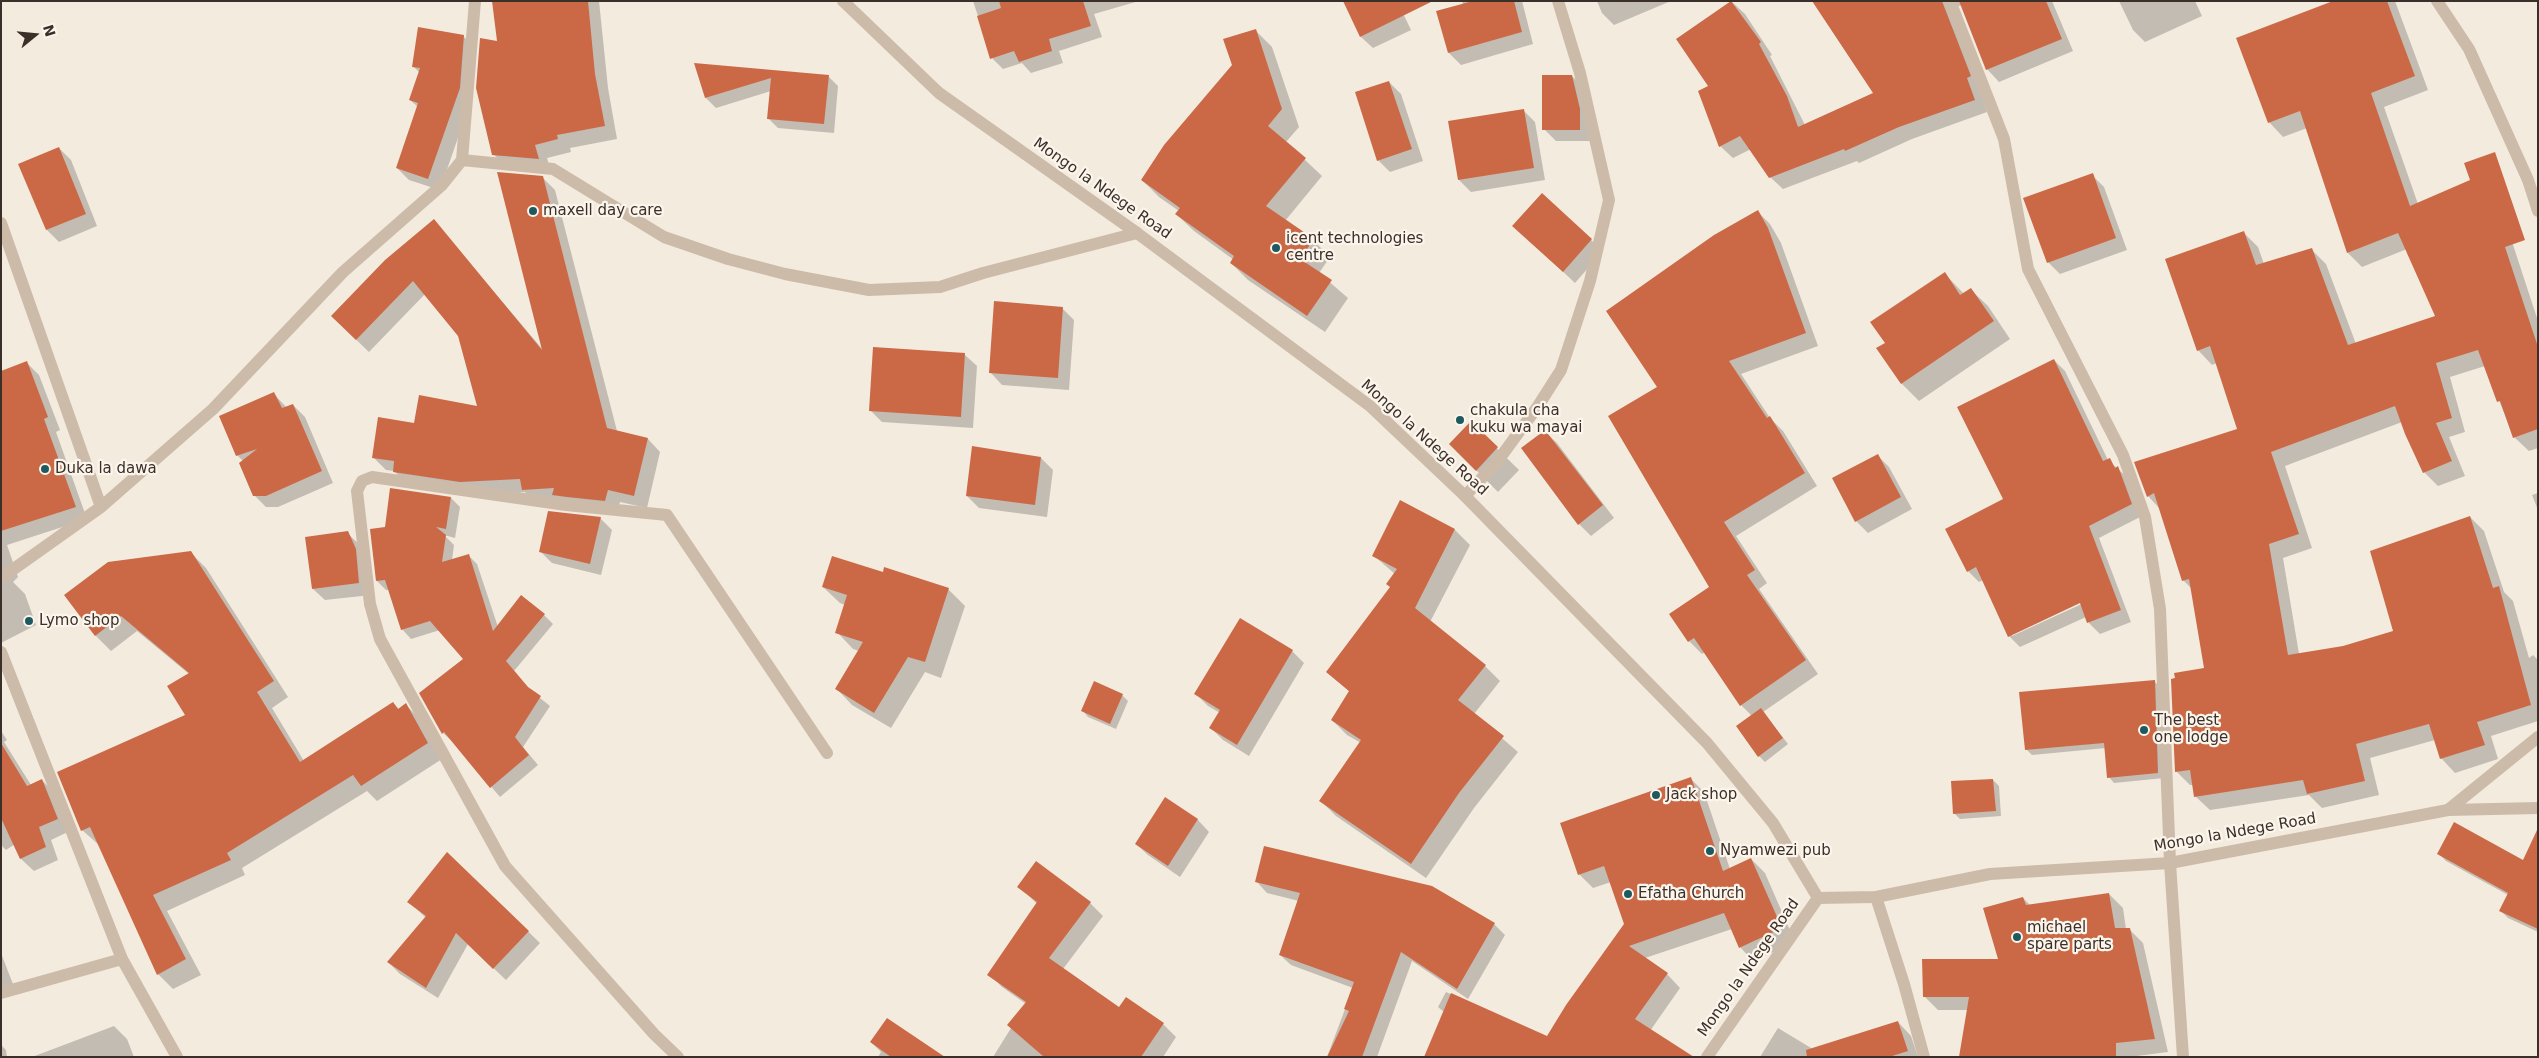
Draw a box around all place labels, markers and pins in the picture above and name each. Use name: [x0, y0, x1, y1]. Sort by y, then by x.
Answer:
place label: maxell day care: [543, 202, 662, 220]
marker: maxell day care: [527, 205, 539, 217]
place label: icent technologies centre: [1286, 230, 1423, 265]
marker: icent technologies centre: [1270, 242, 1282, 254]
place label: chakula cha kuku wa mayai: [1470, 402, 1582, 437]
marker: chakula cha kuku wa mayai: [1454, 414, 1466, 426]
place label: Duka la dawa: [55, 460, 157, 478]
marker: Duka la dawa: [39, 463, 51, 475]
place label: Lymo shop: [39, 612, 119, 630]
marker: Lymo shop: [23, 615, 35, 627]
place label: The best one lodge: [2154, 712, 2228, 747]
marker: The best one lodge: [2138, 724, 2150, 736]
place label: Jack shop: [1666, 786, 1737, 804]
marker: Jack shop: [1650, 789, 1662, 801]
place label: Nyamwezi pub: [1720, 842, 1831, 860]
marker: Nyamwezi pub: [1704, 845, 1716, 857]
place label: Efatha Church: [1638, 885, 1744, 903]
marker: Efatha Church: [1622, 888, 1634, 900]
place label: michael spare parts: [2027, 919, 2112, 954]
marker: michael spare parts: [2011, 931, 2023, 943]

